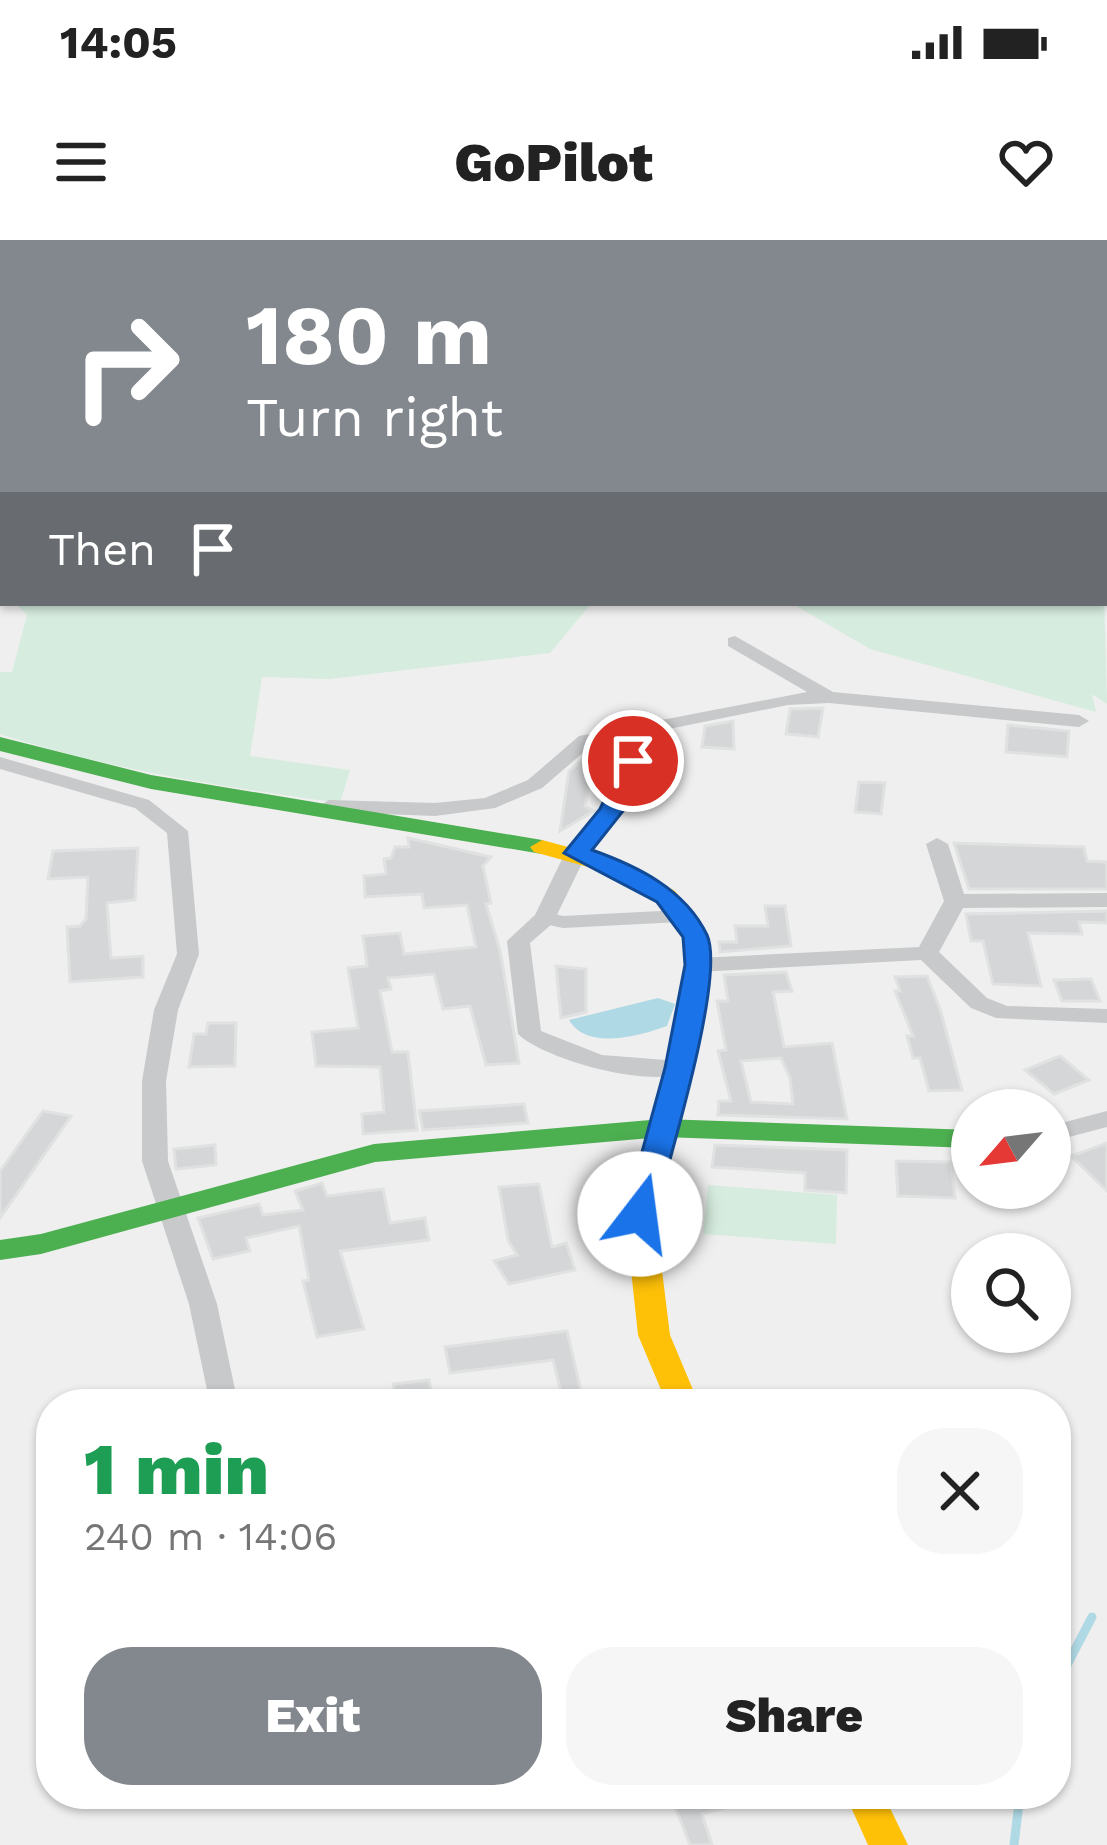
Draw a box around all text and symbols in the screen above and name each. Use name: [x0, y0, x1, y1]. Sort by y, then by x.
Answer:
text: 14:05: [60, 16, 177, 69]
icon: menu: [48, 129, 114, 195]
icon: heart: [993, 129, 1059, 195]
text: GoPilot: [454, 131, 653, 194]
text: 180 m: [246, 286, 492, 384]
icon: right: [48, 288, 204, 444]
text: Turn right: [246, 386, 503, 449]
icon: arrive: [180, 516, 246, 582]
text: Then: [48, 523, 156, 576]
pin: [582, 710, 684, 812]
icon: arrive: [600, 728, 666, 794]
north arrow: [951, 1089, 1071, 1209]
map controls: [951, 1089, 1071, 1353]
position arrow: [577, 1151, 703, 1277]
button: search: [951, 1233, 1071, 1353]
text: 1 min: [84, 1427, 269, 1511]
button: close: [897, 1428, 1023, 1554]
text: 240 m · 14:06: [84, 1514, 337, 1559]
button: Exit: [84, 1647, 542, 1785]
button: Share: [566, 1647, 1023, 1785]

